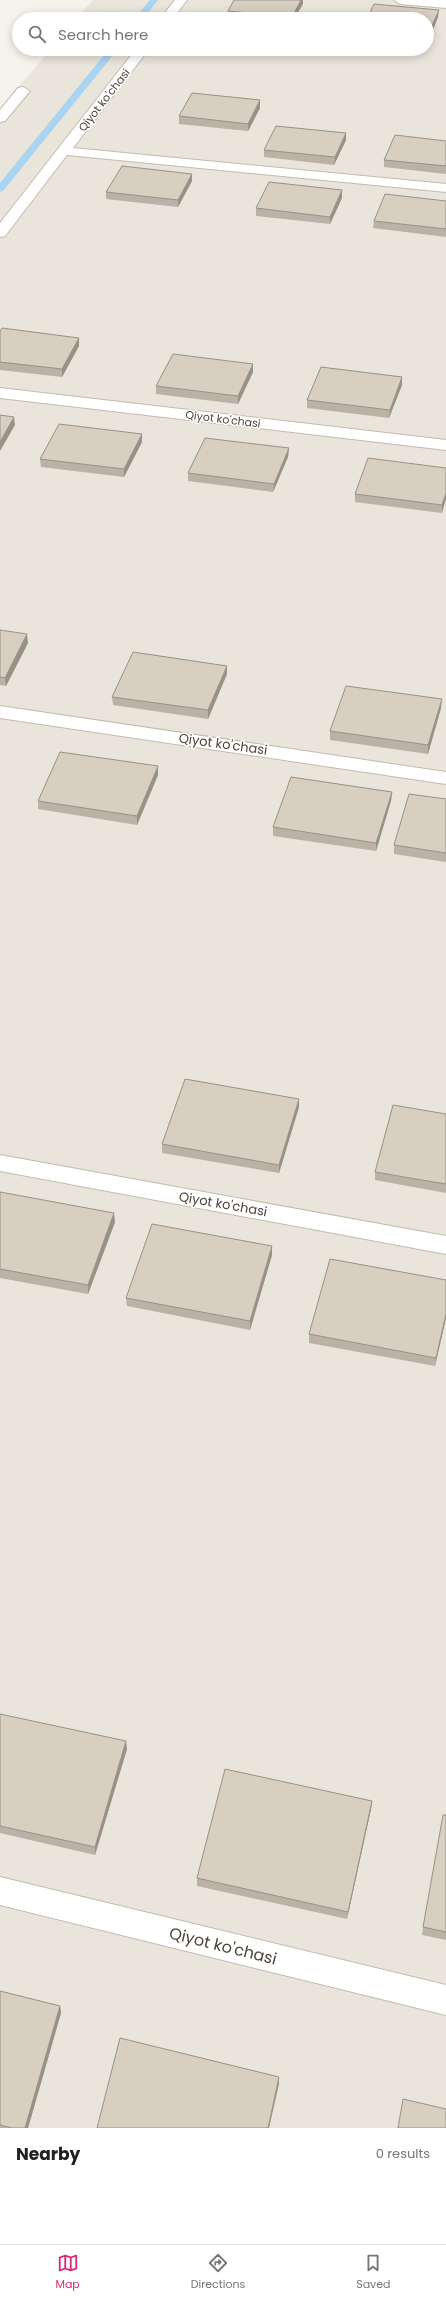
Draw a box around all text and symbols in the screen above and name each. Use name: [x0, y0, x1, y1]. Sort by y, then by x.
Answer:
search box: [12, 12, 434, 56]
icon: search: [26, 23, 48, 45]
text: Search here: [58, 24, 148, 45]
street label: Qiyot ko'chasi: [74, 65, 134, 135]
street label: Qiyot ko'chasi: [185, 406, 262, 432]
street label: Qiyot ko'chasi: [177, 728, 269, 760]
street label: Qiyot ko'chasi: [177, 1187, 269, 1221]
street label: Qiyot ko'chasi: [167, 1922, 279, 1970]
text: Nearby: [16, 2142, 80, 2166]
text: 0 results: [376, 2144, 430, 2163]
tab: Map: [55, 2252, 80, 2293]
tab: Directions: [191, 2252, 245, 2293]
tab: Saved: [356, 2252, 391, 2293]

